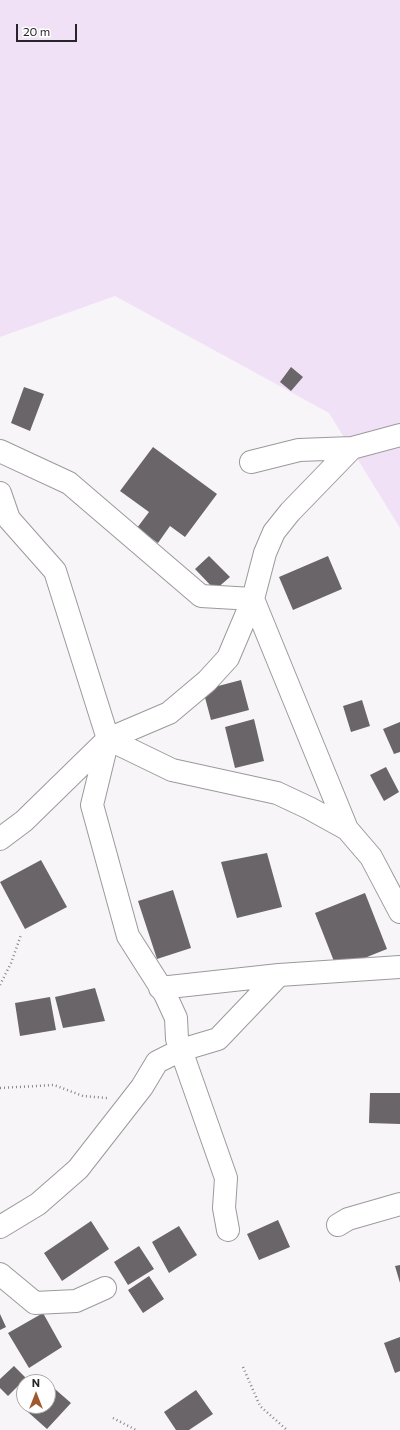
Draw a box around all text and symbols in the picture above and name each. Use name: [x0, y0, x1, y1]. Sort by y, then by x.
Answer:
scale bar: [18, 16, 79, 42]
text: 20 m: [23, 24, 50, 38]
north arrow: [16, 1374, 56, 1414]
text: N: [32, 1376, 40, 1389]

